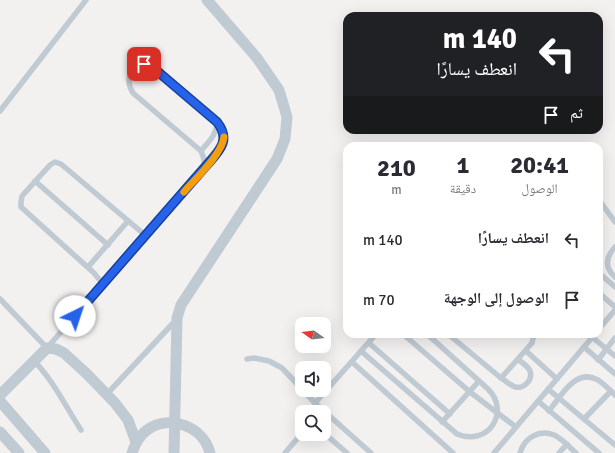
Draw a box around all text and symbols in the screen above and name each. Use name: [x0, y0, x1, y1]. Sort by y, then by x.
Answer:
text: 140 m: [443, 22, 517, 56]
icon: left: [531, 28, 583, 80]
pin: [127, 47, 161, 81]
icon: arrive: [133, 53, 155, 75]
text: انعطف يسارًا: [436, 58, 517, 80]
icon: arrive: [540, 104, 562, 126]
text: ثم: [570, 104, 583, 122]
text: 1: [457, 150, 469, 180]
text: 20:41: [510, 150, 569, 180]
text: 210: [377, 153, 416, 183]
text: دقيقة: [450, 181, 476, 197]
text: الوصول: [522, 181, 558, 197]
text: m: [391, 182, 402, 198]
text: انعطف يسارًا: [478, 229, 549, 247]
icon: left: [561, 229, 583, 251]
text: 140 m: [363, 231, 403, 249]
text: الوصول إلى الوجهة: [444, 289, 549, 307]
icon: arrive: [561, 289, 583, 311]
text: 70 m: [363, 291, 394, 309]
position arrow: [54, 295, 96, 337]
north arrow: [295, 317, 331, 353]
map controls: [295, 317, 331, 441]
button: sound: [295, 361, 331, 397]
button: search: [295, 405, 331, 441]

